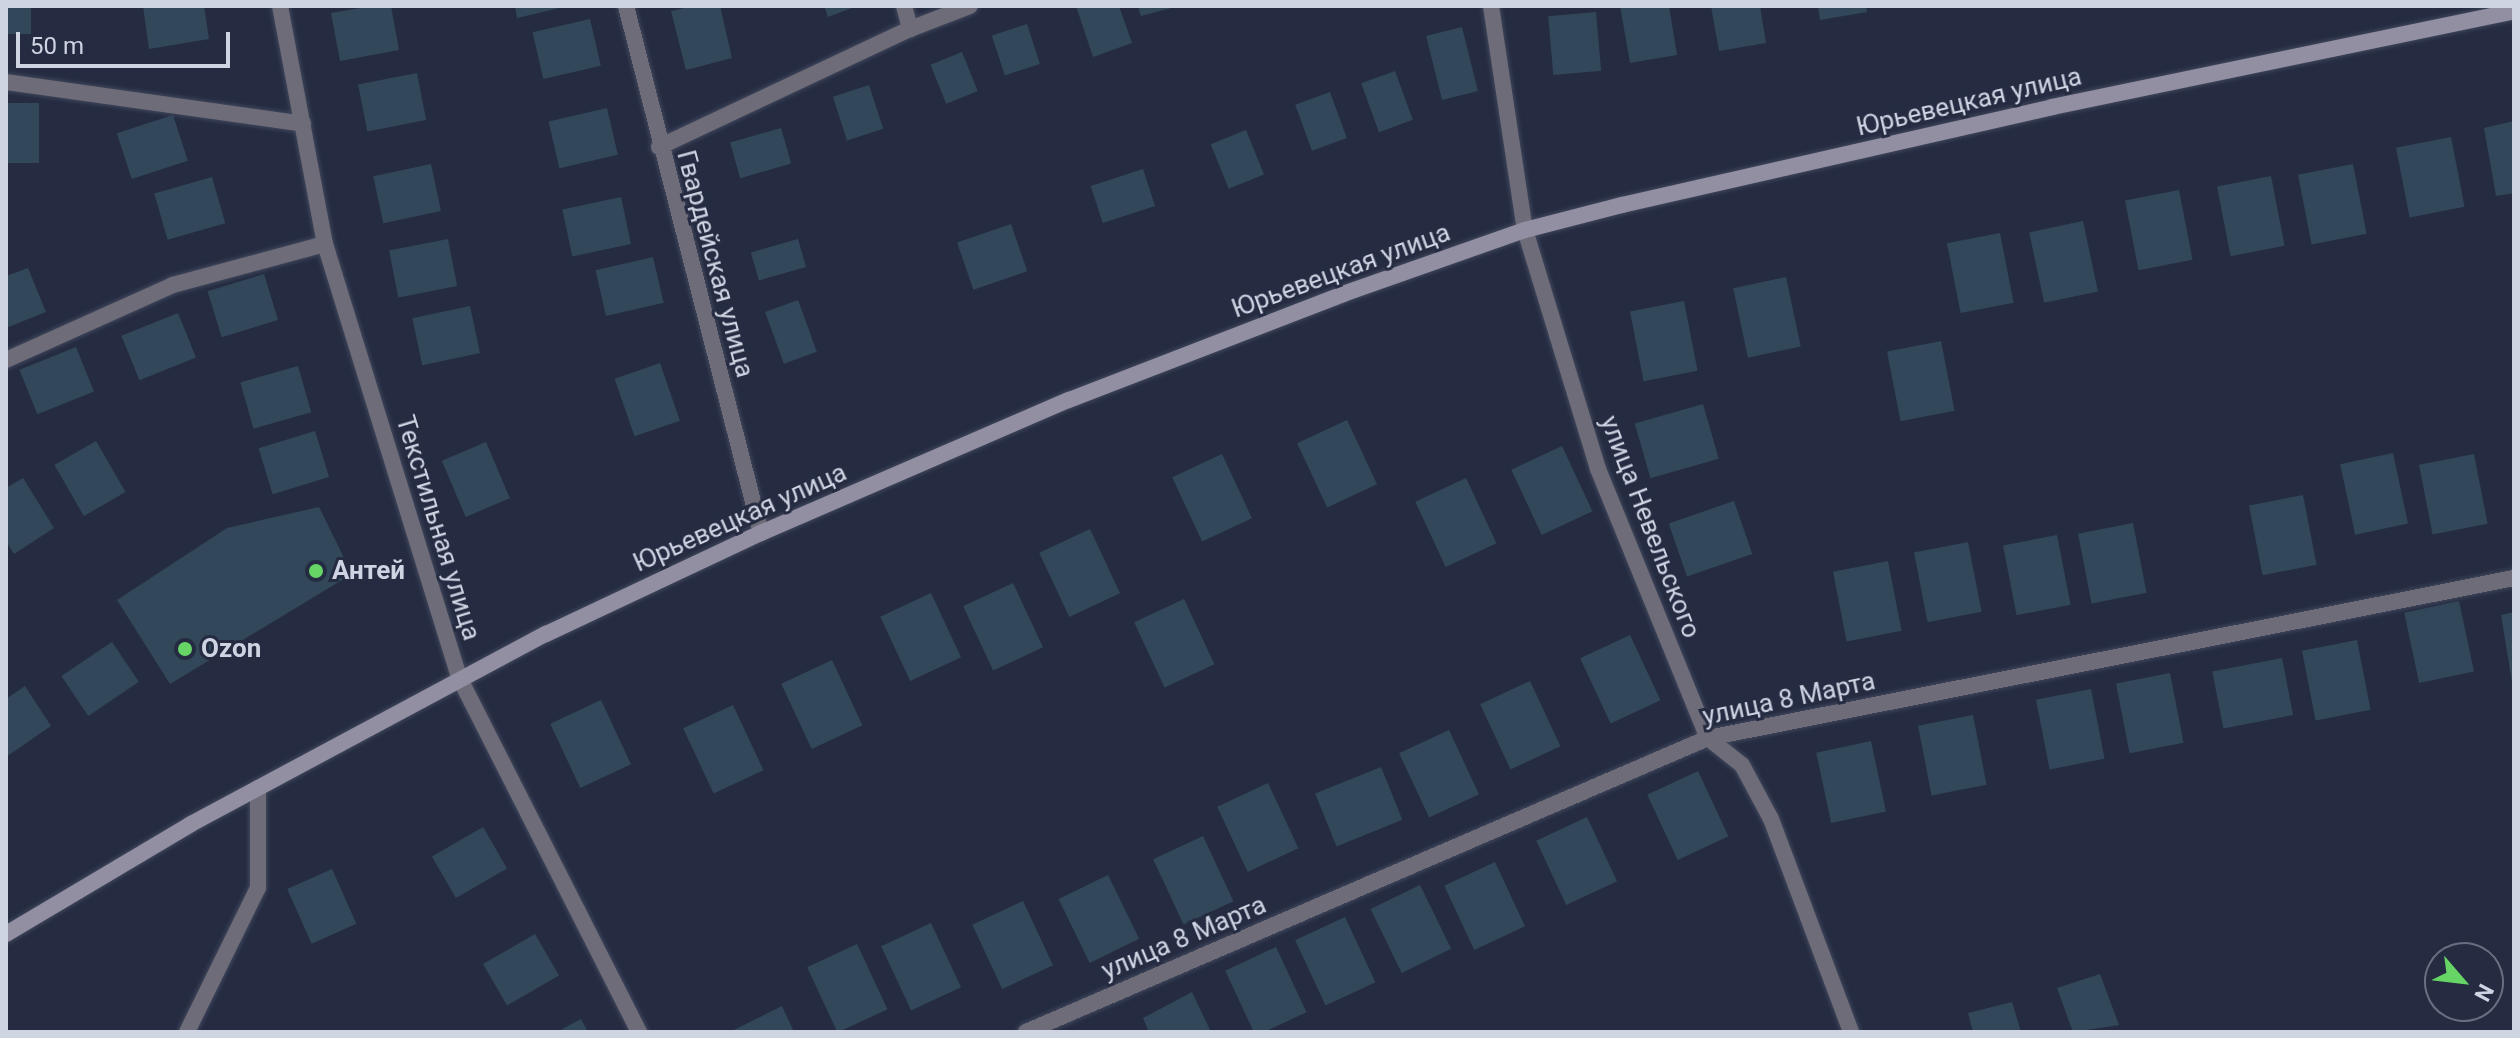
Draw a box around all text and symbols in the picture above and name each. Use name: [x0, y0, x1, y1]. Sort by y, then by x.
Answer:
scale bar: [20, 16, 234, 66]
text: 50 m: [30, 32, 84, 60]
street label: Юрьевецкая улица: [1853, 61, 2085, 143]
street label: Гвардейская улица: [670, 147, 760, 381]
street label: Юрьевецкая улица: [1228, 217, 1454, 325]
street label: улица Невельского: [1593, 411, 1707, 643]
street label: Текстильная улица: [389, 412, 487, 644]
street label: Юрьевецкая улица: [629, 457, 851, 579]
place label: Антей: [332, 555, 405, 587]
marker: Антей: [307, 562, 325, 580]
place label: Ozon: [201, 633, 261, 665]
marker: Ozon: [176, 640, 194, 658]
street label: улица 8 Марта: [1700, 665, 1878, 733]
street label: улица 8 Марта: [1097, 889, 1271, 987]
north arrow: [2424, 942, 2504, 1022]
text: N: [2469, 980, 2499, 1005]

